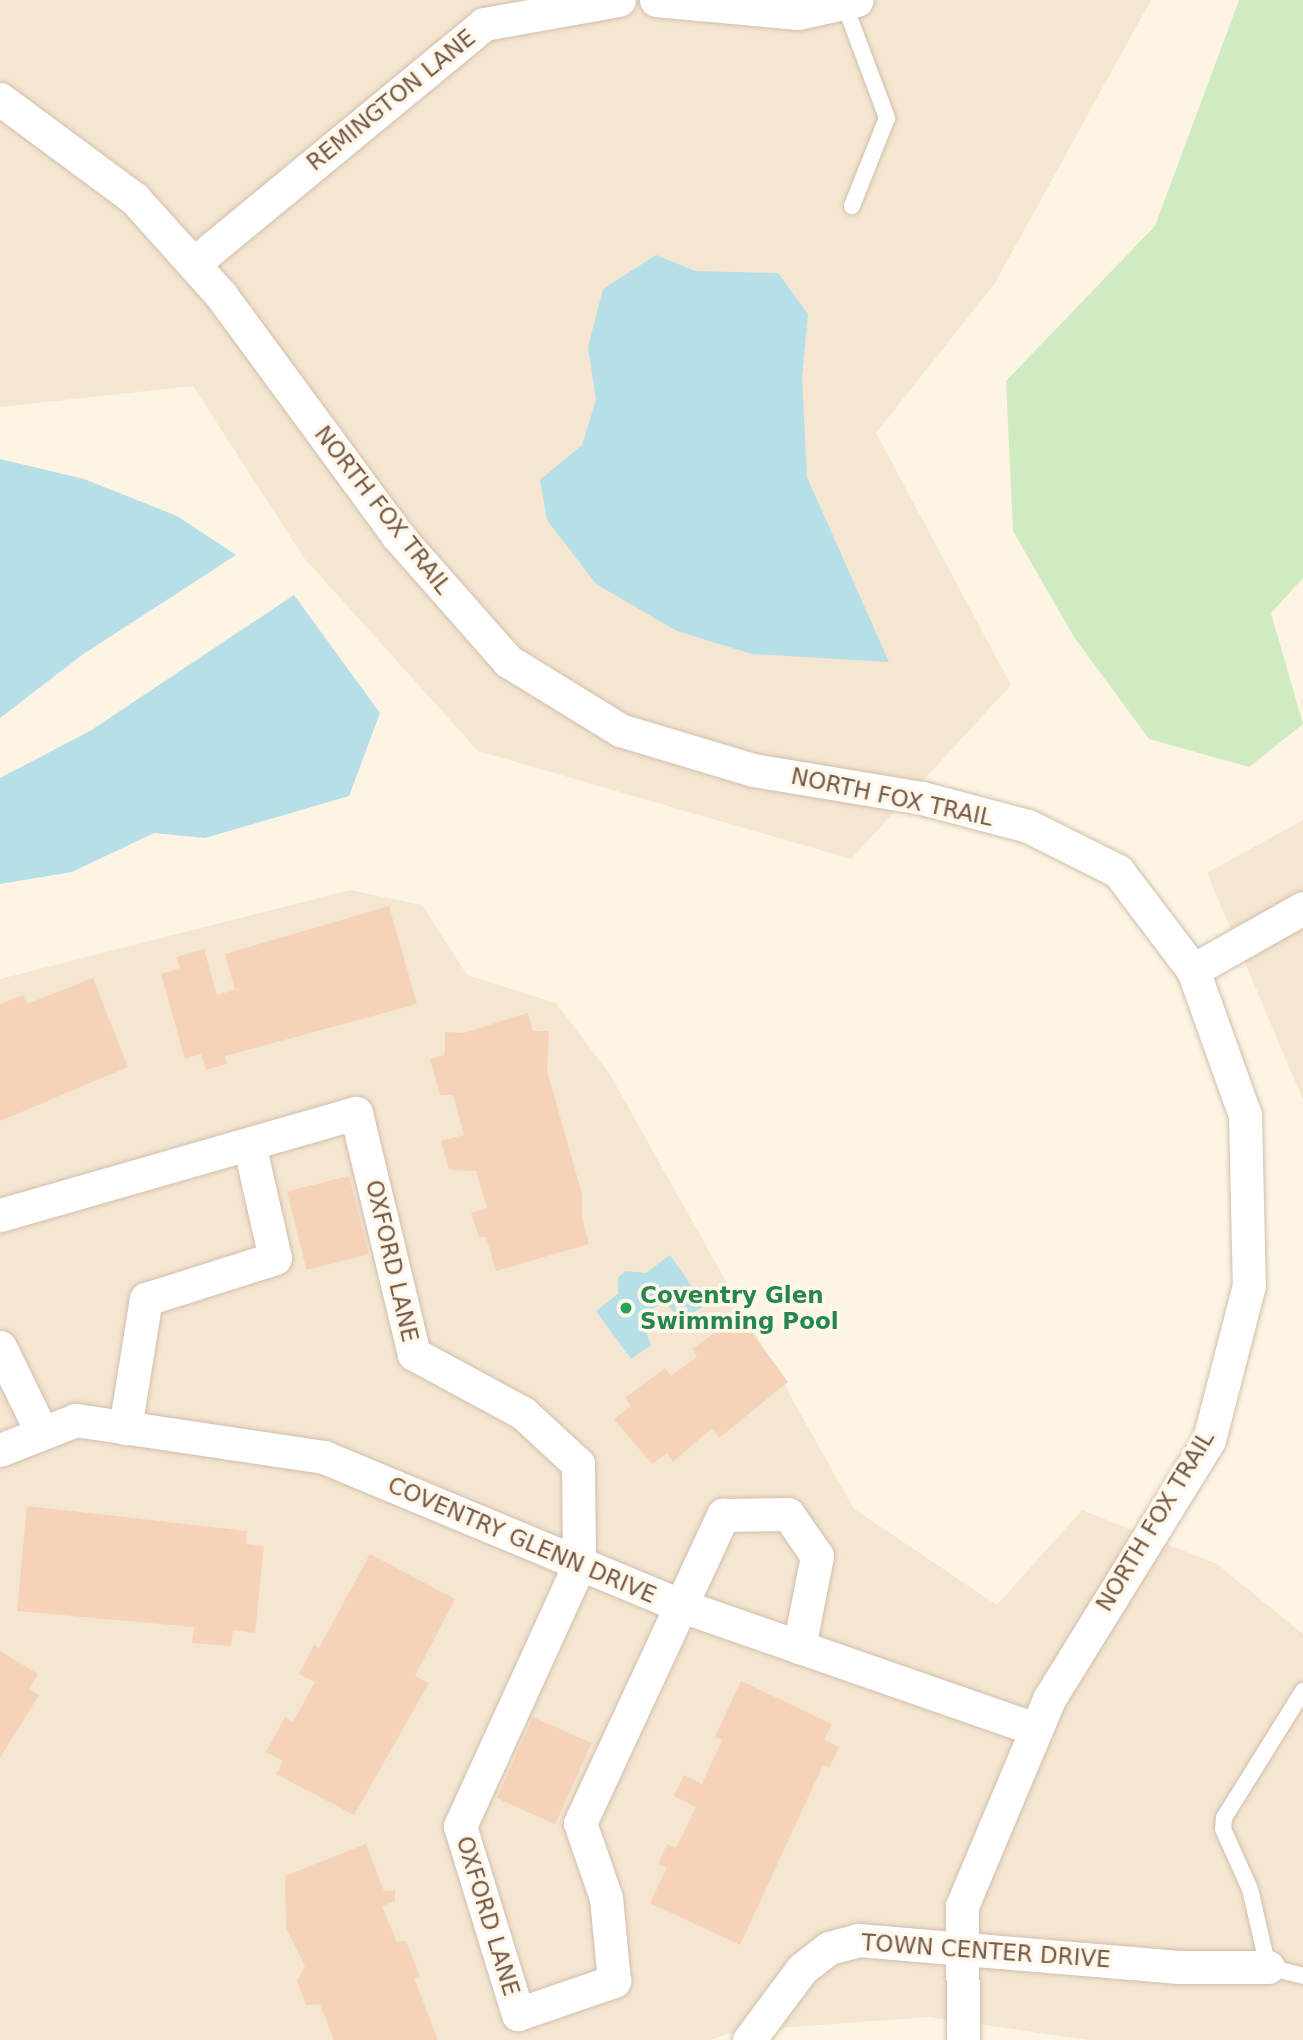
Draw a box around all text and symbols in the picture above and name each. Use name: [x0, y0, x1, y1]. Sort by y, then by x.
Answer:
street label: REMINGTON LANE: [301, 24, 481, 176]
street label: NORTH FOX TRAIL: [309, 420, 457, 600]
street label: NORTH FOX TRAIL: [789, 762, 995, 832]
street label: OXFORD LANE: [360, 1177, 424, 1345]
place label: Coventry Glen Swimming Pool: [640, 1281, 839, 1335]
marker: Coventry Glen Swimming Pool: [618, 1300, 634, 1316]
street label: NORTH FOX TRAIL: [1090, 1426, 1220, 1616]
street label: COVENTRY GLENN DRIVE: [384, 1471, 660, 1609]
street label: OXFORD LANE: [451, 1833, 525, 1999]
street label: TOWN CENTER DRIVE: [860, 1929, 1112, 1973]

